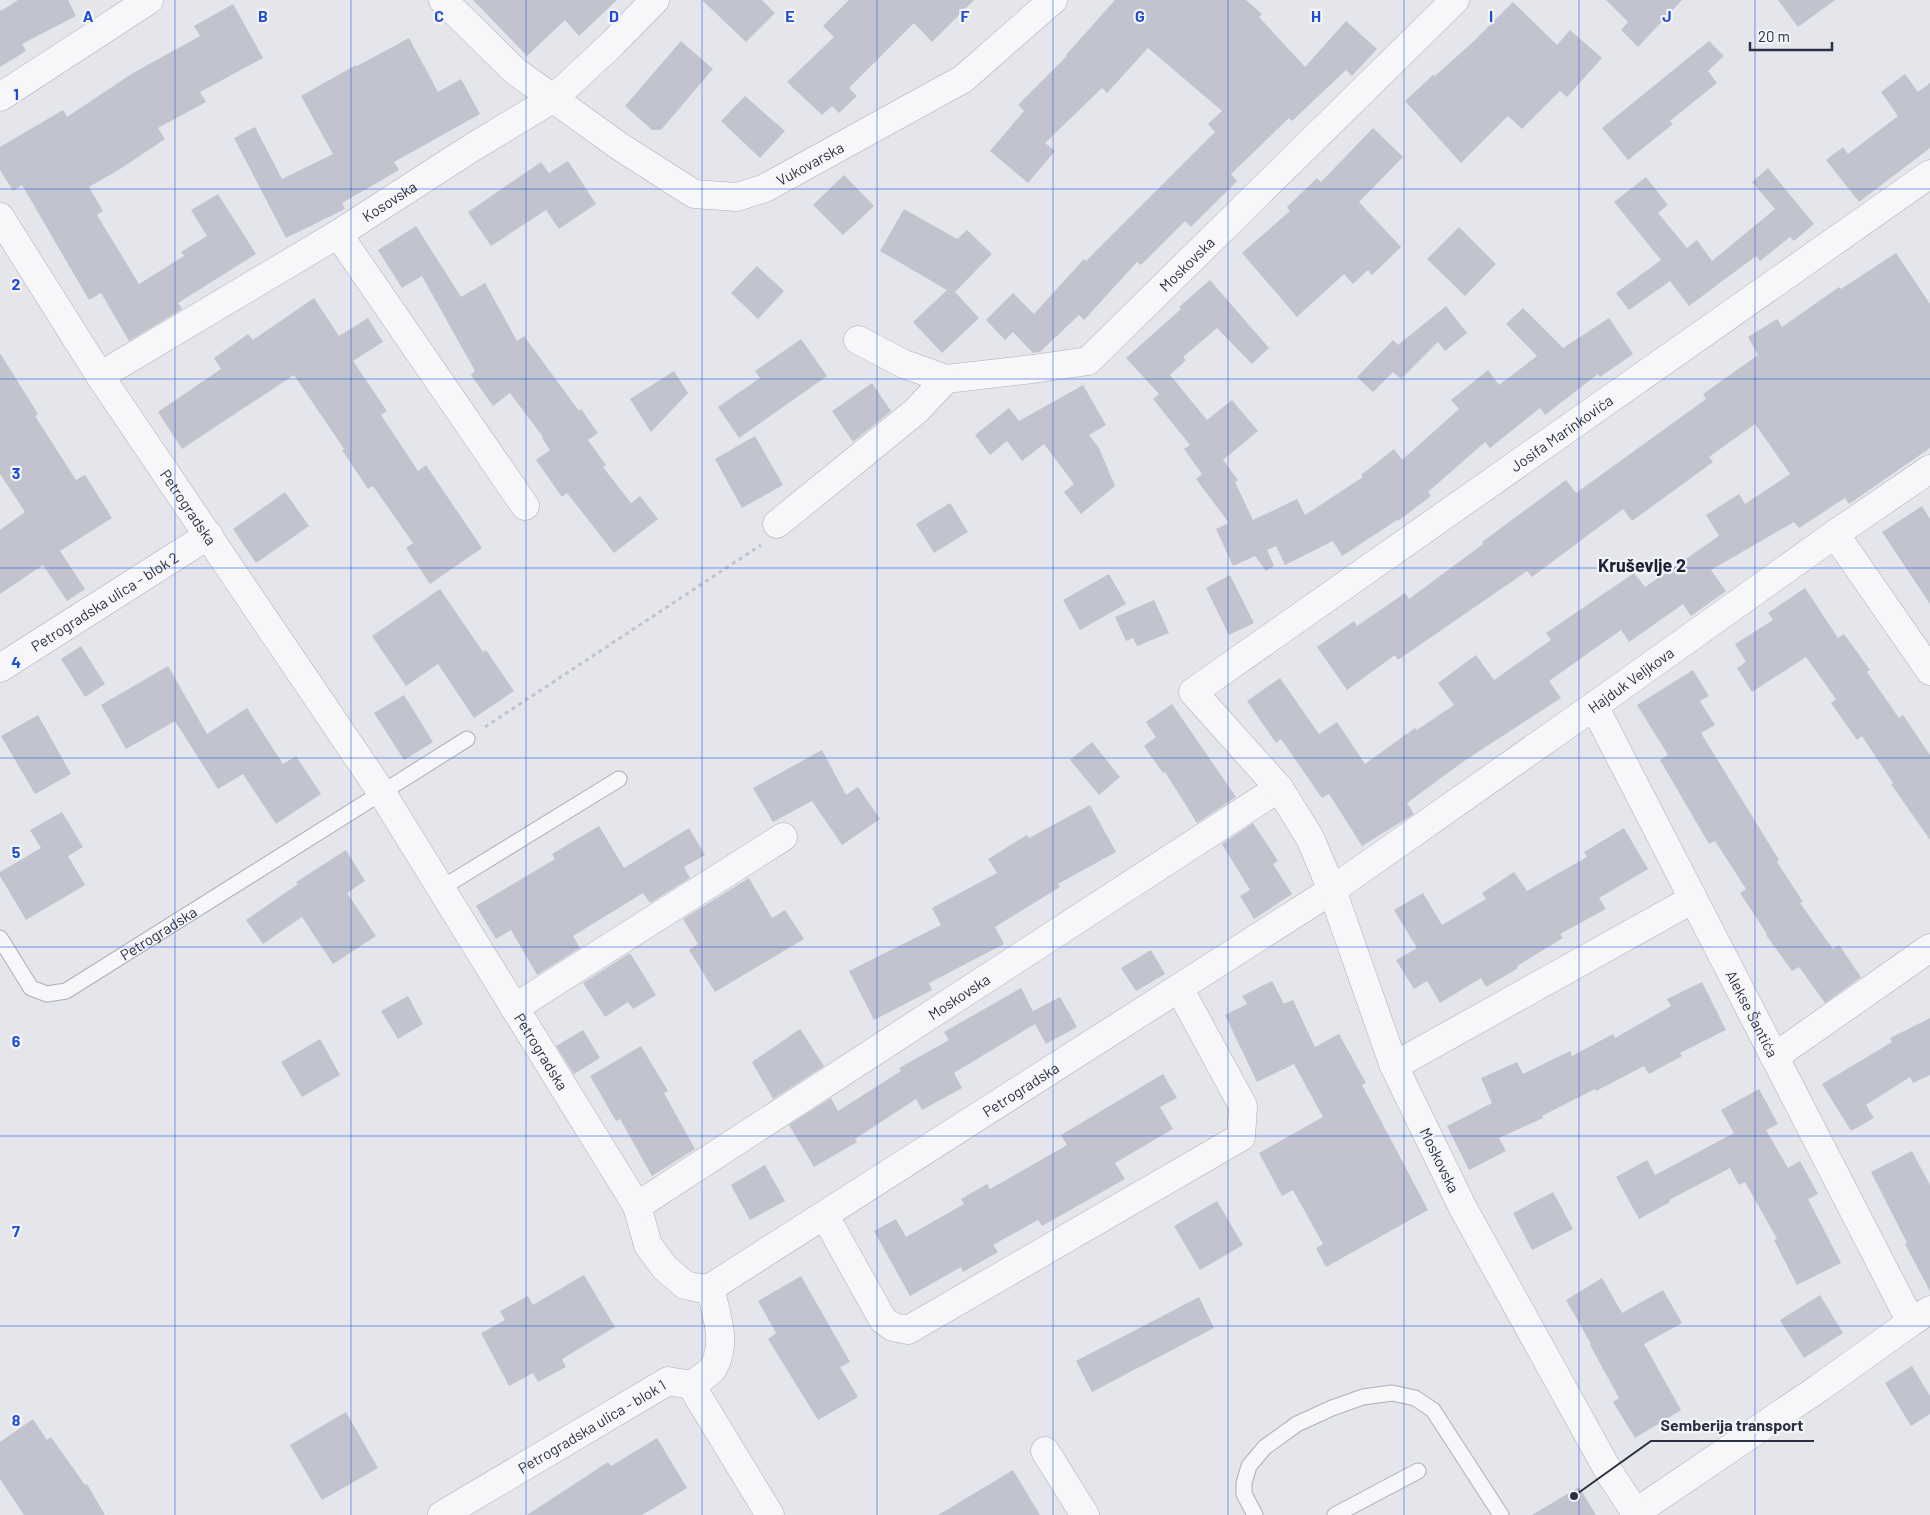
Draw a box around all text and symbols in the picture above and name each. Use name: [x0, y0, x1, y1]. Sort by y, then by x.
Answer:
text: A: [83, 6, 94, 25]
text: B: [258, 6, 268, 25]
text: C: [434, 6, 444, 25]
text: D: [609, 6, 619, 25]
text: E: [785, 6, 795, 25]
text: F: [961, 6, 970, 25]
text: G: [1135, 6, 1145, 25]
text: H: [1311, 6, 1321, 25]
text: I: [1489, 6, 1493, 25]
text: J: [1662, 6, 1672, 25]
scale bar: [1750, 20, 1832, 52]
text: 20 m: [1758, 27, 1790, 45]
text: 1: [13, 84, 19, 103]
street label: Vukovarska: [773, 138, 847, 189]
street label: Kosovska: [359, 177, 420, 225]
street label: Moskovska: [1155, 233, 1218, 295]
text: 2: [12, 274, 21, 293]
street label: Josifa Marinkovića: [1507, 391, 1616, 475]
text: 3: [12, 463, 20, 482]
street label: Petrogradska: [157, 466, 220, 548]
street label: Petrogradska ulica - blok 2: [27, 548, 182, 655]
district label: Kruševlje 2: [1598, 554, 1686, 576]
street label: Hajduk Veljkova: [1584, 643, 1677, 716]
text: 4: [11, 652, 21, 671]
text: 5: [12, 842, 21, 861]
street label: Petrogradska: [116, 902, 200, 964]
street label: Alekse Šantića: [1722, 967, 1782, 1060]
street label: Moskovska: [924, 970, 993, 1023]
street label: Petrogradska: [511, 1010, 572, 1093]
text: 6: [12, 1031, 21, 1050]
street label: Petrogradska: [979, 1058, 1062, 1120]
street label: Moskovska: [1417, 1125, 1463, 1195]
text: 7: [12, 1221, 20, 1240]
street label: Petrogradska ulica - blok 1: [515, 1376, 669, 1477]
text: 8: [12, 1410, 21, 1429]
callout: Semberija transport: [1651, 1410, 1814, 1441]
text: Semberija transport: [1661, 1415, 1803, 1434]

